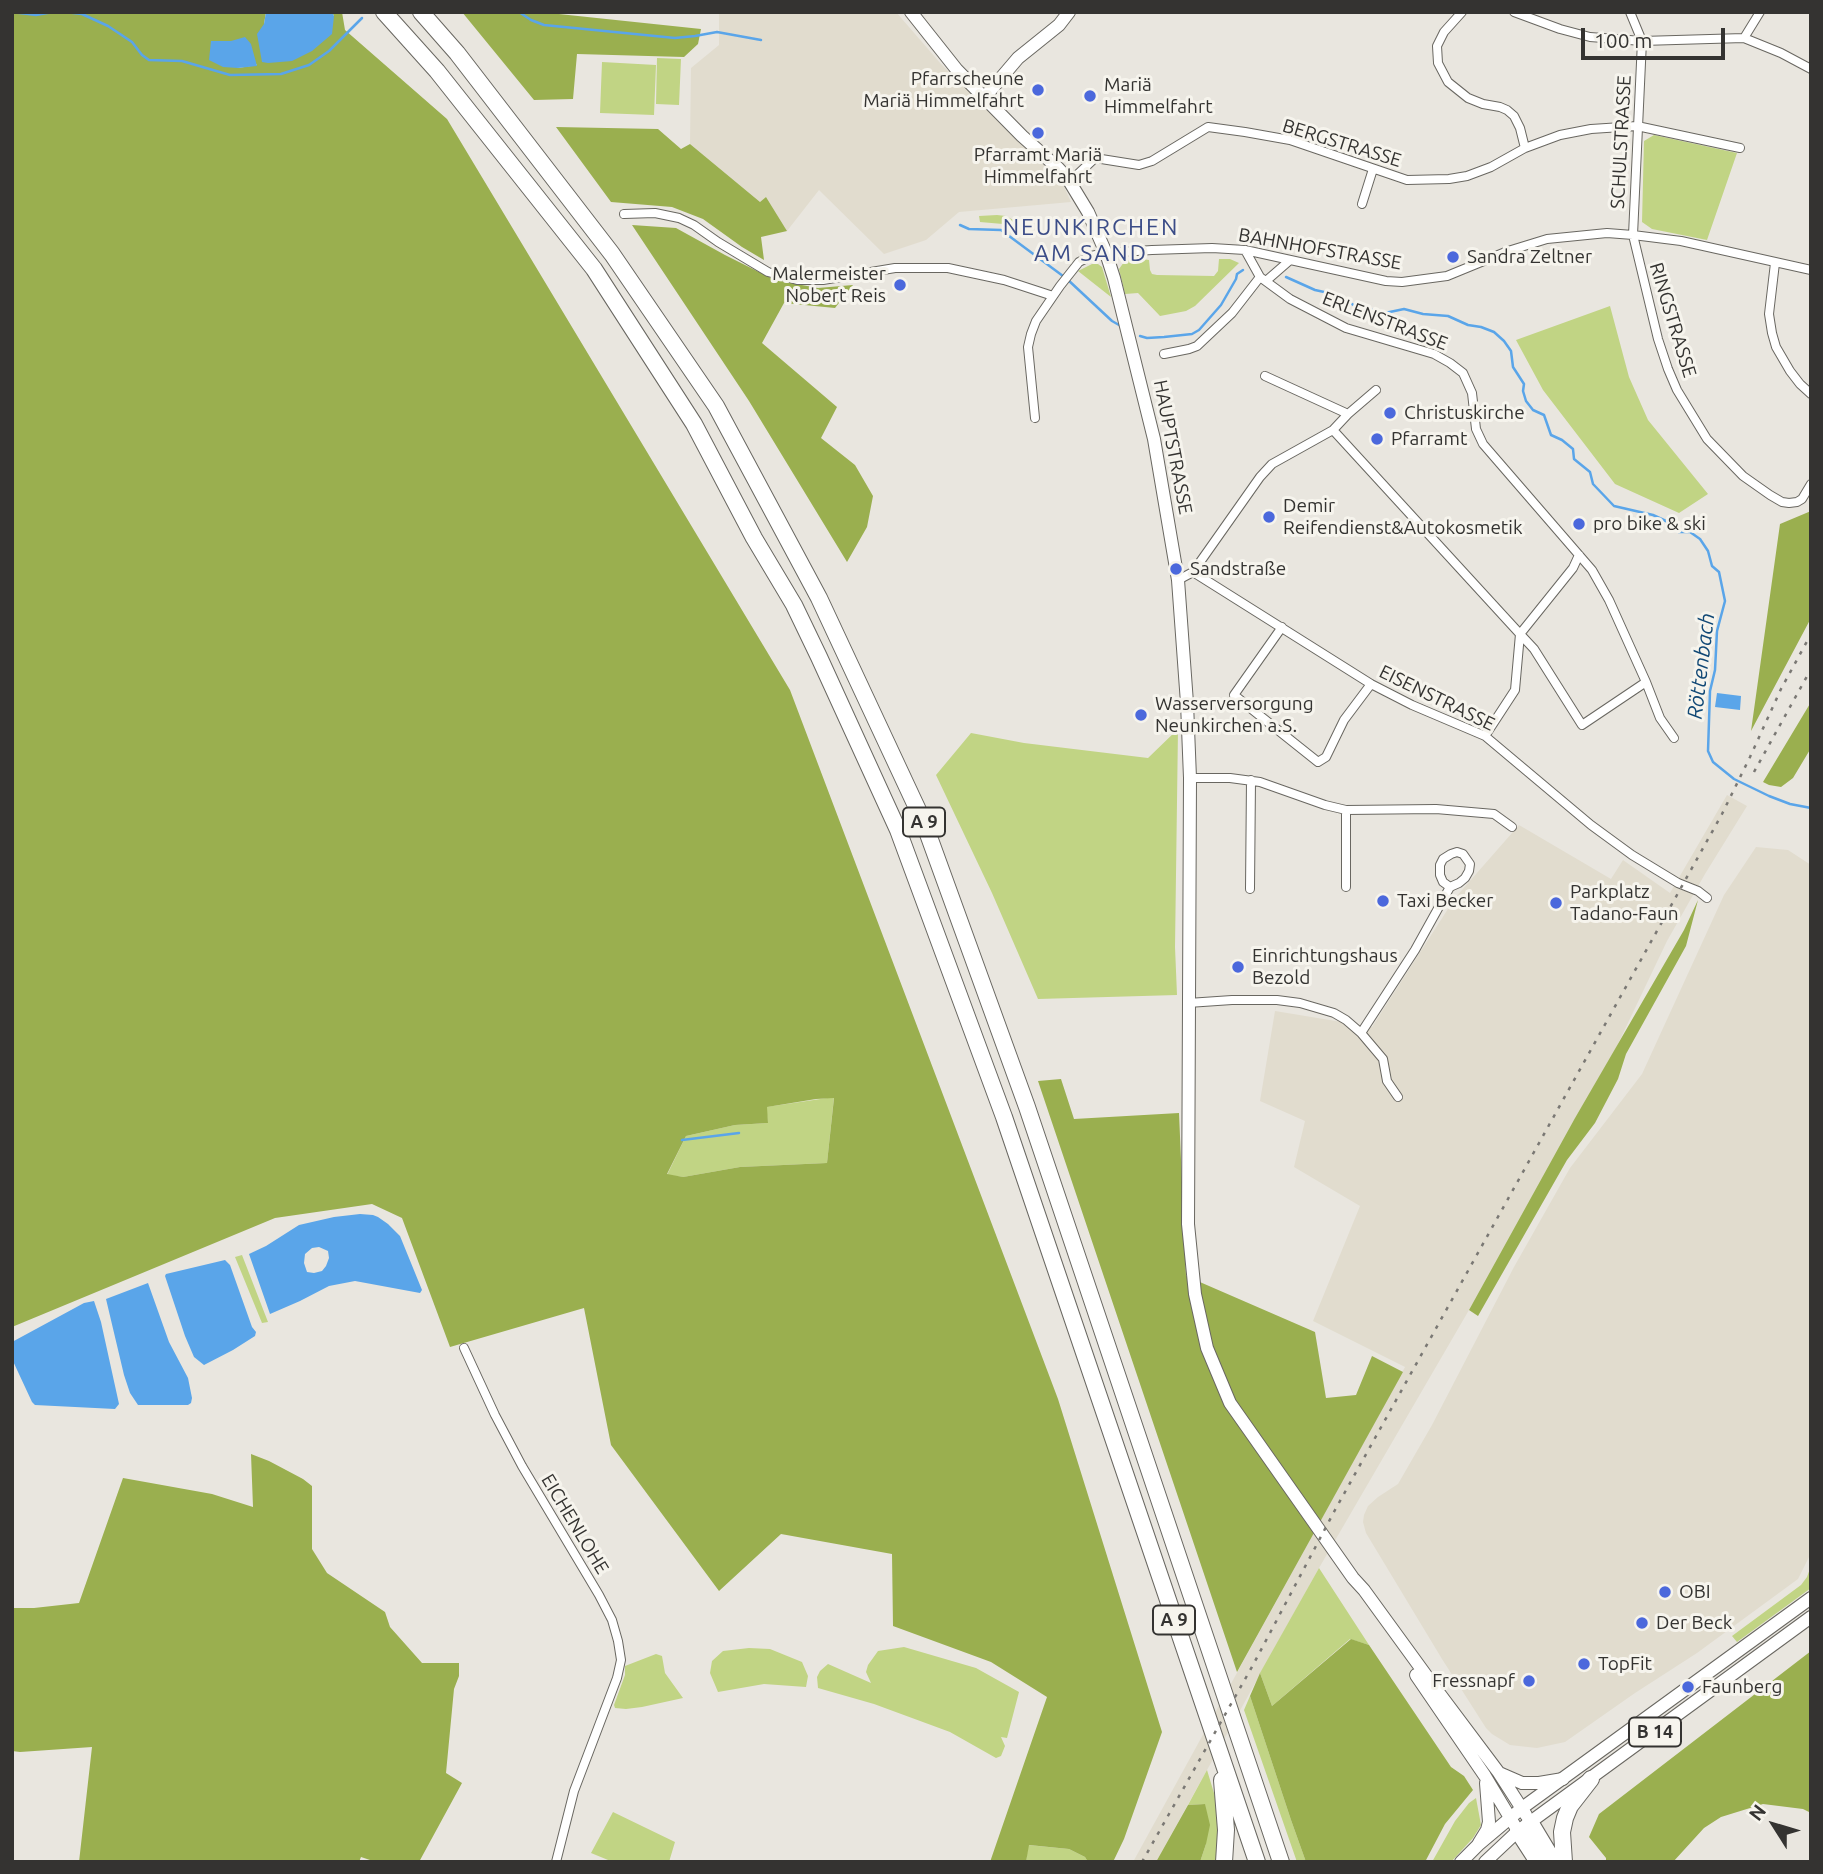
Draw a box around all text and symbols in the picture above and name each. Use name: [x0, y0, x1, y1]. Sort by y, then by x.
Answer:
scale bar: [1585, 14, 1728, 58]
text: 100 m: [1594, 28, 1652, 52]
place label: Pfarrscheune Mariä Himmelfahrt: [863, 68, 1024, 112]
place label: Mariä Himmelfahrt: [1104, 74, 1213, 118]
street label: SCHULSTRASSE: [1606, 75, 1636, 209]
marker: Pfarrscheune Mariä Himmelfahrt: [1030, 82, 1046, 98]
marker: Mariä Himmelfahrt: [1082, 88, 1098, 104]
street label: BERGSTRASSE: [1280, 114, 1404, 172]
marker: Pfarramt Mariä Himmelfahrt: [1030, 125, 1046, 141]
place label: Pfarramt Mariä Himmelfahrt: [974, 144, 1102, 188]
district label: NEUNKIRCHEN AM SAND: [1004, 213, 1178, 267]
street label: BAHNHOFSTRASSE: [1237, 223, 1403, 275]
place label: Sandra Zeltner: [1467, 246, 1592, 268]
marker: Sandra Zeltner: [1445, 249, 1461, 265]
street label: RINGSTRASSE: [1645, 260, 1701, 380]
place label: Malermeister Nobert Reis: [772, 263, 886, 307]
marker: Malermeister Nobert Reis: [892, 277, 908, 293]
street label: ERLENSTRASSE: [1319, 287, 1451, 355]
street label: HAUPTSTRASSE: [1149, 378, 1197, 516]
place label: Christuskirche: [1404, 402, 1525, 424]
marker: Christuskirche: [1382, 405, 1398, 421]
place label: Pfarramt: [1391, 428, 1467, 450]
marker: Pfarramt: [1369, 431, 1385, 447]
place label: Demir Reifendienst&Autokosmetik: [1283, 495, 1523, 539]
marker: Demir Reifendienst&Autokosmetik: [1261, 509, 1277, 525]
place label: pro bike & ski: [1593, 513, 1706, 535]
marker: pro bike & ski: [1571, 516, 1587, 532]
place label: Sandstraße: [1190, 558, 1286, 580]
marker: Sandstraße: [1168, 561, 1184, 577]
water label: Röttenbach: [1682, 611, 1720, 721]
street label: EISENSTRASSE: [1375, 660, 1499, 736]
place label: Wasserversorgung Neunkirchen a.S.: [1155, 693, 1314, 737]
marker: Wasserversorgung Neunkirchen a.S.: [1133, 707, 1149, 723]
road number: A 9: [903, 808, 945, 836]
place label: Parkplatz Tadano-Faun: [1570, 881, 1679, 925]
place label: Taxi Becker: [1397, 890, 1494, 912]
marker: Taxi Becker: [1375, 893, 1391, 909]
marker: Parkplatz Tadano-Faun: [1548, 895, 1564, 911]
place label: Einrichtungshaus Bezold: [1252, 945, 1398, 989]
marker: Einrichtungshaus Bezold: [1230, 959, 1246, 975]
street label: EICHENLOHE: [536, 1470, 614, 1578]
place label: OBI: [1679, 1581, 1711, 1603]
marker: OBI: [1657, 1584, 1673, 1600]
road number: A 9: [1153, 1605, 1195, 1634]
place label: Der Beck: [1656, 1612, 1732, 1634]
marker: Der Beck: [1634, 1615, 1650, 1631]
place label: TopFit: [1598, 1653, 1652, 1675]
marker: TopFit: [1576, 1656, 1592, 1672]
place label: Fressnapf: [1432, 1670, 1515, 1692]
marker: Fressnapf: [1521, 1673, 1537, 1689]
place label: Faunberg: [1702, 1676, 1782, 1698]
marker: Faunberg: [1680, 1679, 1696, 1695]
road number: B 14: [1629, 1717, 1681, 1746]
north arrow: [1739, 1790, 1809, 1860]
text: N: [1744, 1800, 1770, 1825]

